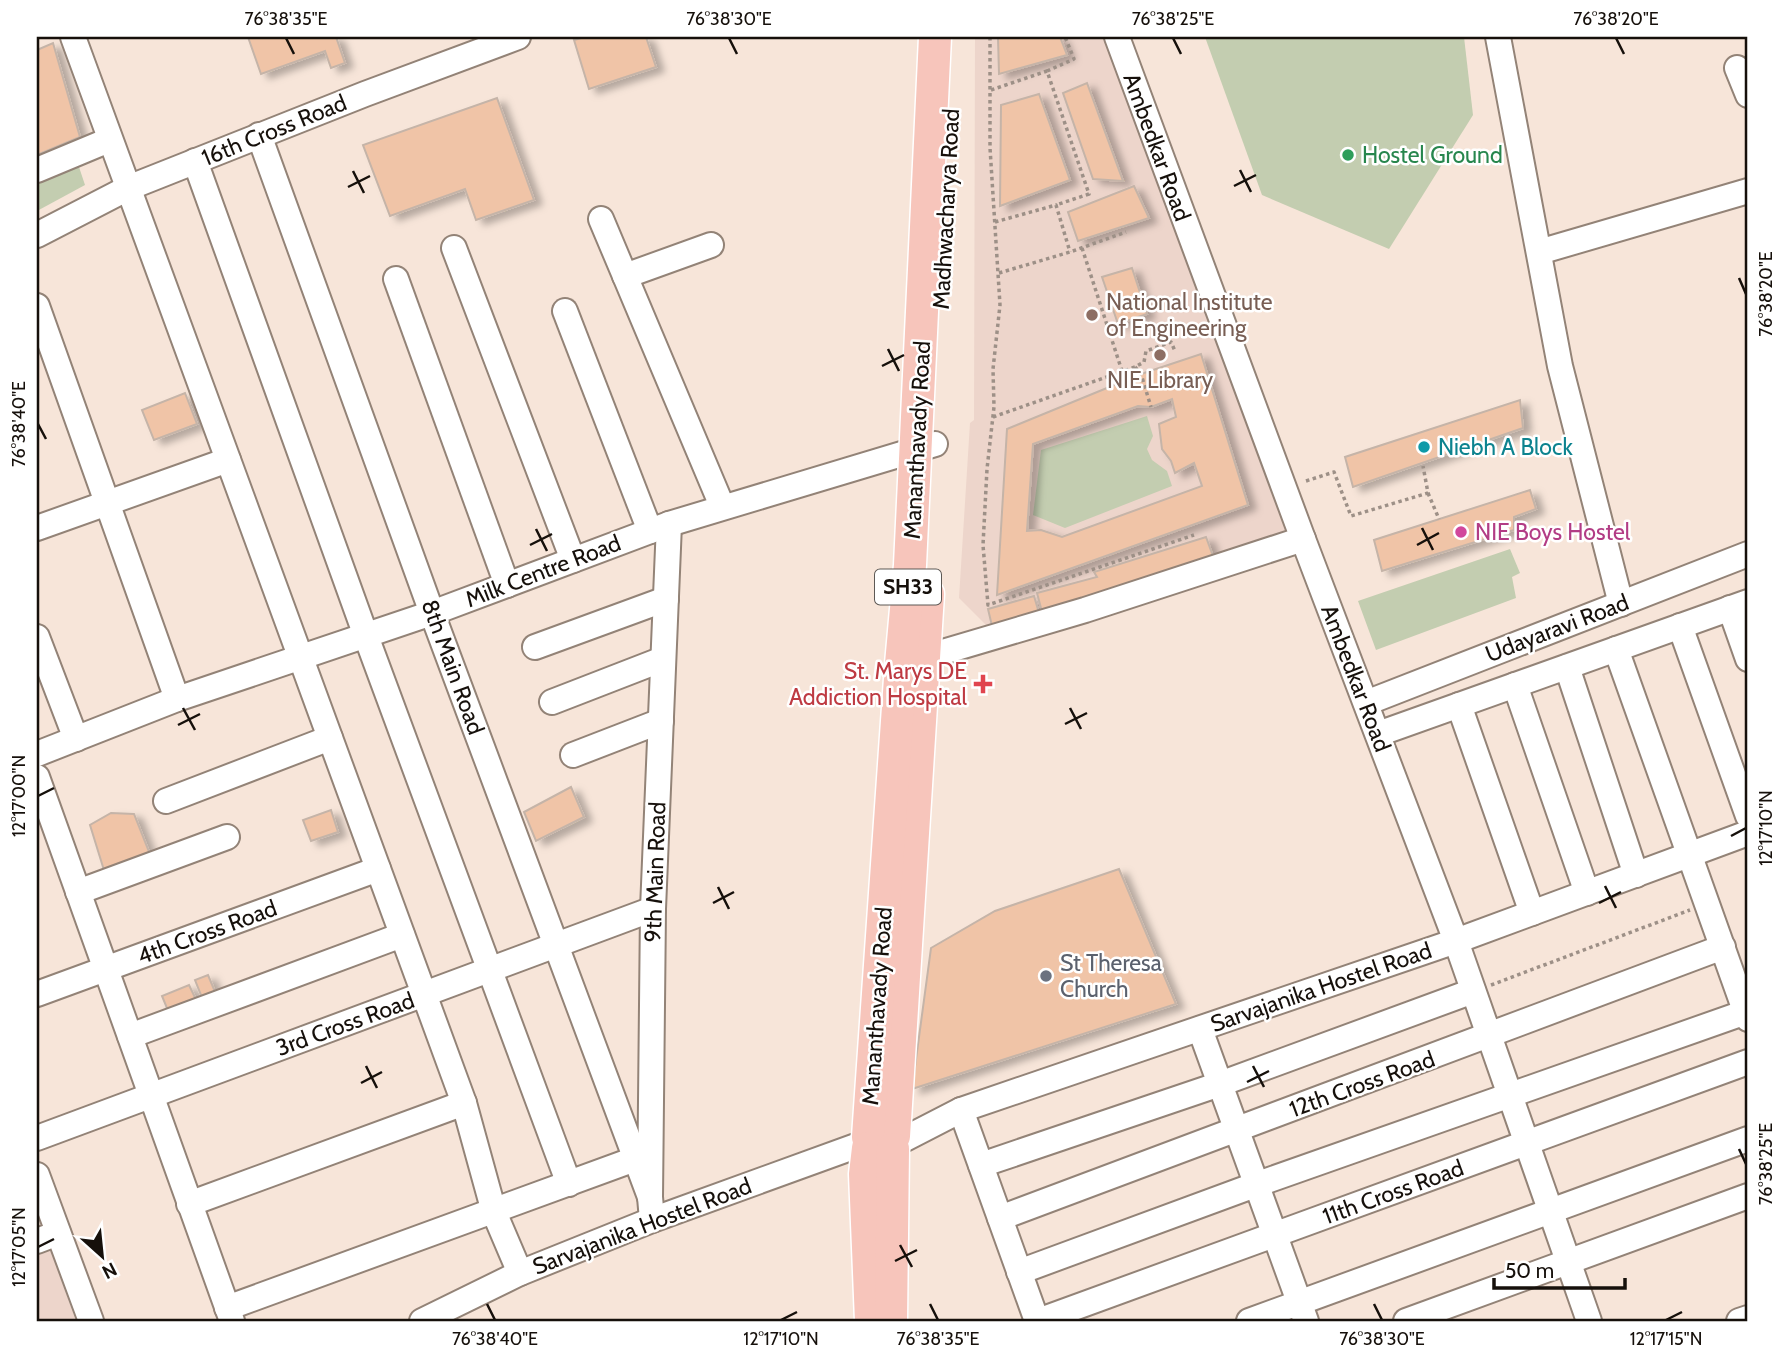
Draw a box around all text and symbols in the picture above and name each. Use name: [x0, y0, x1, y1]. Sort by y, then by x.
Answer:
text: 76°38'35"E: [245, 8, 327, 30]
text: 76°38'30"E: [686, 8, 772, 30]
text: 76°38'25"E: [1132, 8, 1214, 30]
text: 76°38'20"E: [1573, 8, 1659, 30]
street label: Ambedkar Road: [1117, 69, 1197, 225]
street label: 16th Cross Road: [198, 88, 350, 172]
street label: Madhwacharya Road: [927, 108, 965, 310]
place label: Hostel Ground: [1362, 141, 1503, 169]
marker: Hostel Ground: [1340, 147, 1356, 163]
text: 76°38'20"E: [1755, 251, 1777, 337]
place label: National Institute of Engineering: [1106, 288, 1273, 342]
marker: National Institute of Engineering: [1084, 307, 1100, 323]
street label: Mananthavady Road: [898, 340, 936, 540]
marker: NIE Library: [1152, 347, 1168, 363]
place label: NIE Library: [1107, 366, 1213, 394]
text: 76°38'40"E: [8, 381, 30, 467]
place label: Niebh A Block: [1438, 433, 1573, 461]
marker: Niebh A Block: [1416, 439, 1432, 455]
place label: NIE Boys Hostel: [1475, 518, 1631, 546]
marker: NIE Boys Hostel: [1453, 524, 1469, 540]
street label: Milk Centre Road: [461, 529, 625, 613]
road number: SH33: [875, 570, 941, 604]
street label: Udayaravi Road: [1481, 588, 1633, 668]
street label: 8th Main Road: [416, 596, 490, 738]
street label: Ambedkar Road: [1315, 601, 1397, 755]
place label: St. Marys DE Addiction Hospital: [789, 657, 968, 711]
marker: St. Marys DE Addiction Hospital: [973, 674, 993, 694]
text: 12°17'00"N: [8, 755, 30, 837]
text: 12°17'10"N: [1755, 790, 1777, 866]
street label: 9th Main Road: [639, 801, 671, 943]
street label: 4th Cross Road: [133, 894, 281, 970]
street label: Mananthavady Road: [856, 906, 898, 1106]
street label: Sarvajanika Hostel Road: [1207, 936, 1435, 1038]
place label: St Theresa Church: [1060, 949, 1162, 1003]
marker: St Theresa Church: [1038, 968, 1054, 984]
street label: 3rd Cross Road: [272, 986, 418, 1062]
street label: 12th Cross Road: [1285, 1045, 1439, 1123]
text: 76°38'25"E: [1755, 1123, 1777, 1205]
street label: 11th Cross Road: [1319, 1154, 1467, 1230]
street label: Sarvajanika Hostel Road: [529, 1171, 755, 1281]
text: 12°17'05"N: [8, 1207, 30, 1287]
north arrow: [66, 1222, 136, 1292]
scale bar: [1494, 1246, 1626, 1290]
text: N: [98, 1257, 121, 1284]
text: 50 m: [1505, 1258, 1554, 1283]
text: 76°38'40"E: [452, 1328, 538, 1350]
text: 12°17'10"N: [743, 1328, 819, 1350]
text: 76°38'35"E: [897, 1328, 979, 1350]
text: 76°38'30"E: [1339, 1328, 1425, 1350]
text: 12°17'15"N: [1630, 1328, 1702, 1350]

